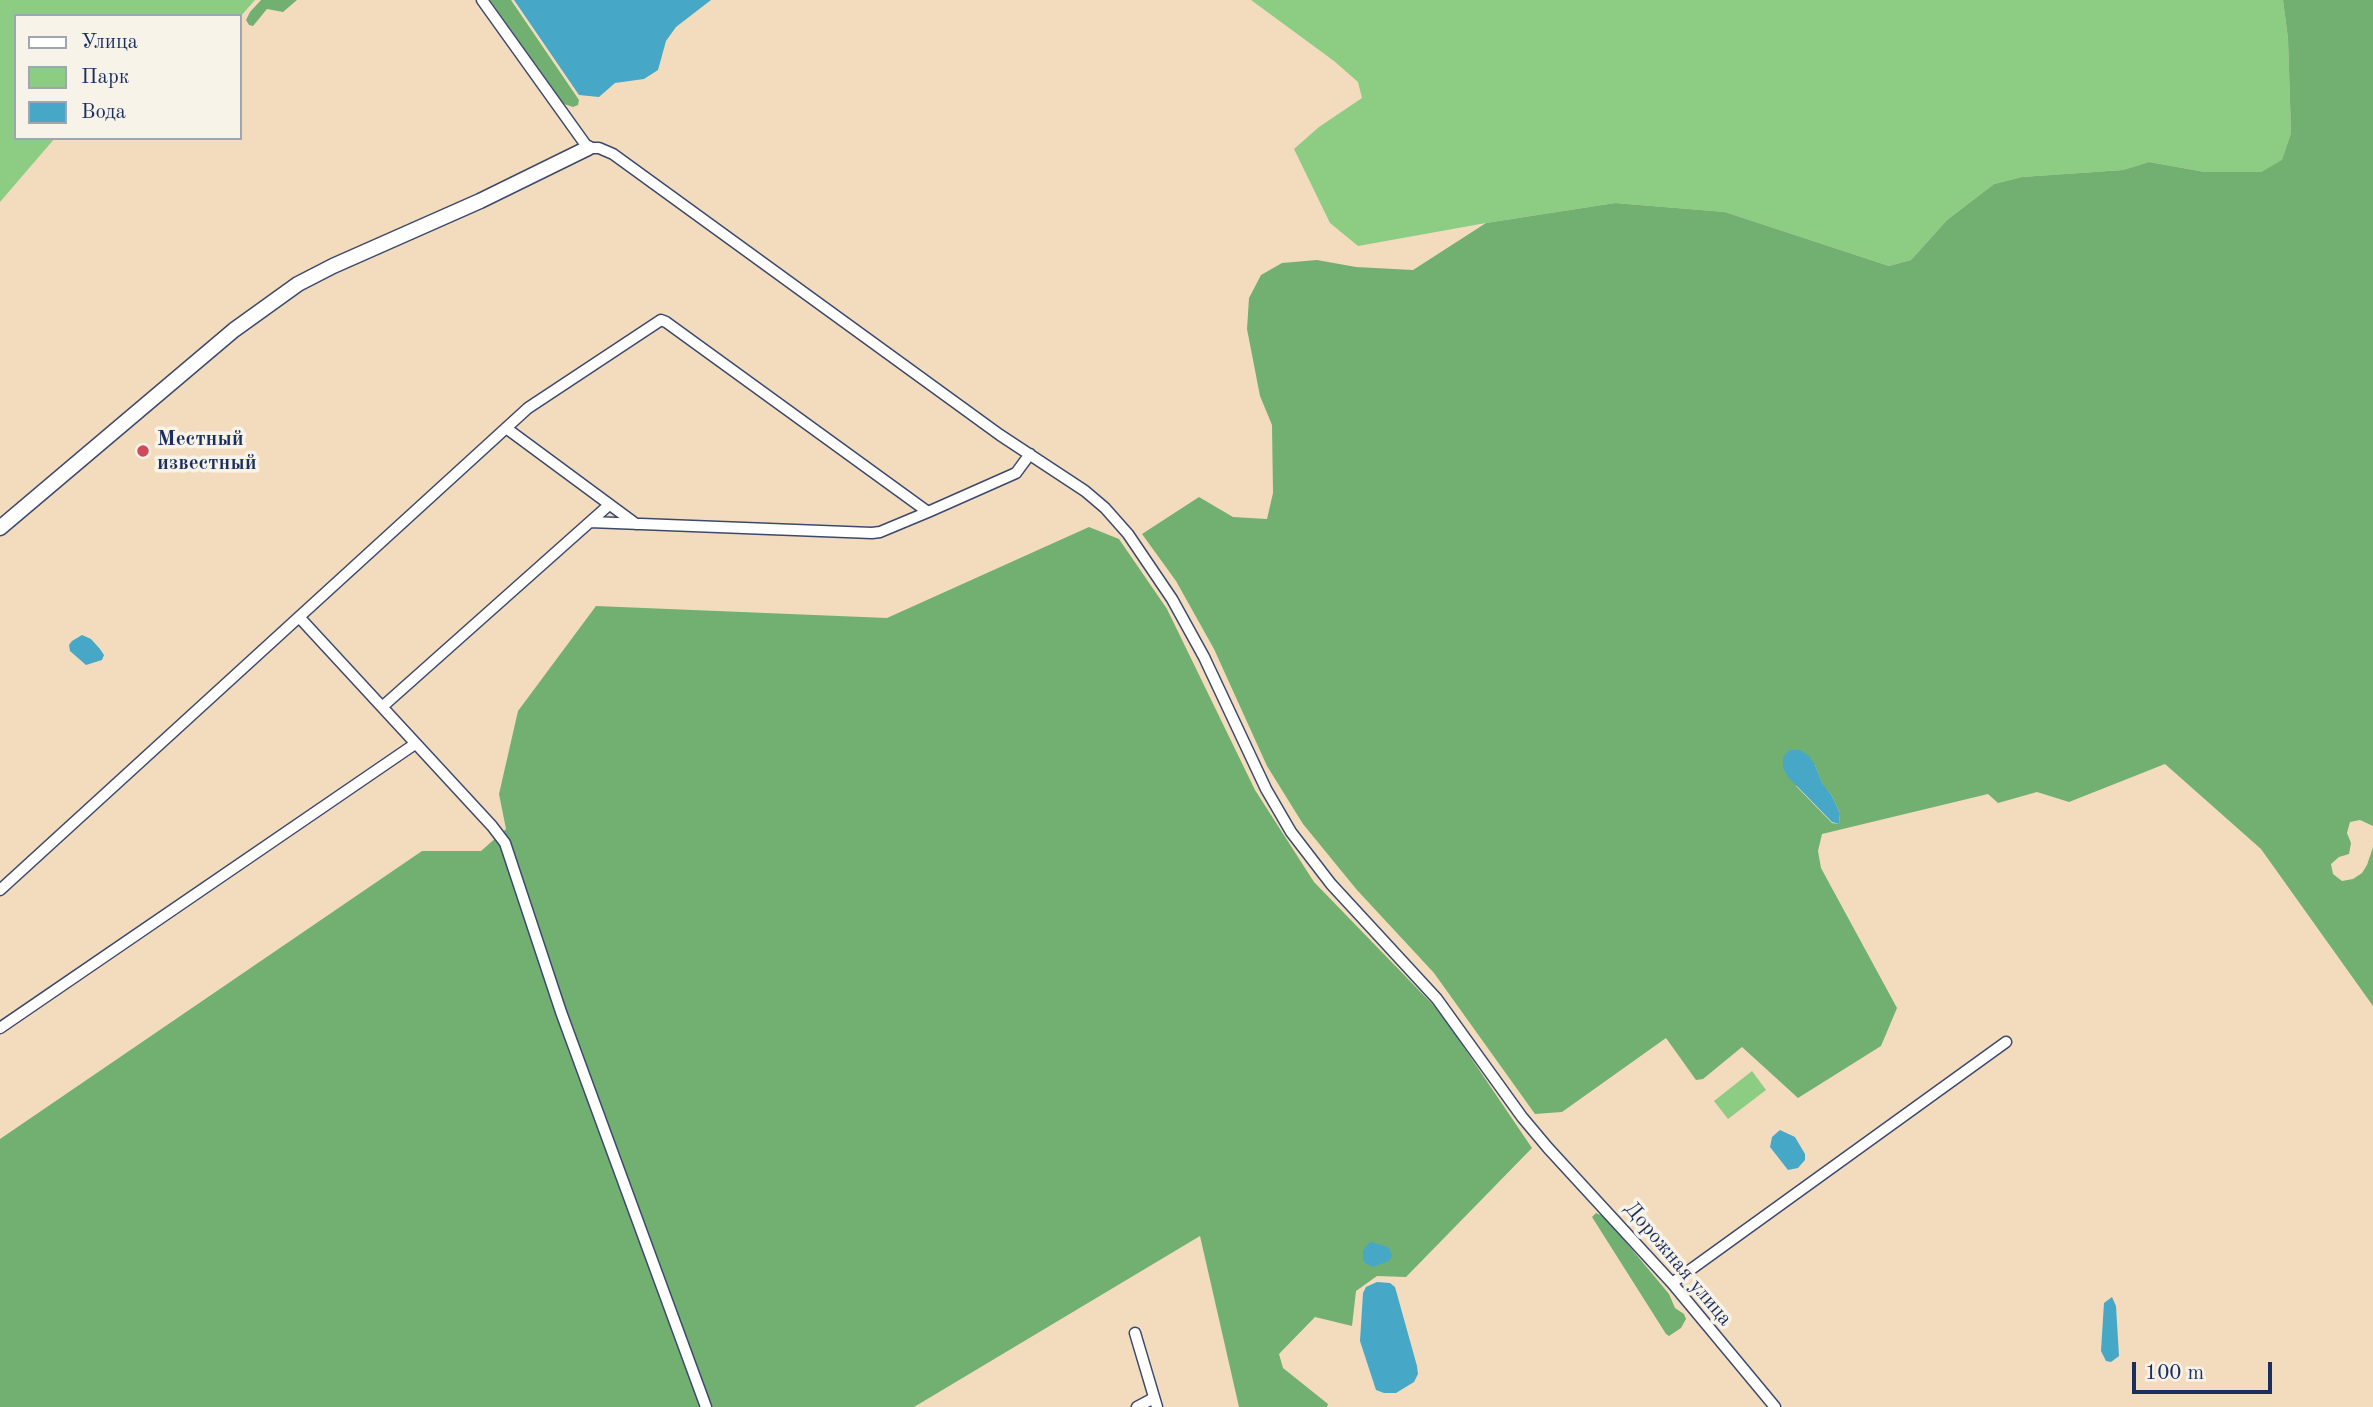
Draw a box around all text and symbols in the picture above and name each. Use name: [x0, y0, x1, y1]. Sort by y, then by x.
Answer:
legend: [14, 14, 242, 140]
text: Улица: [81, 32, 138, 53]
text: Парк: [81, 67, 129, 88]
text: Вода: [81, 102, 126, 123]
place label: Местный известный: [157, 426, 257, 476]
marker: Местный известный: [135, 443, 151, 459]
street label: Дорожная улица: [1619, 1197, 1737, 1331]
scale bar: [2135, 1348, 2275, 1392]
text: 100 m: [2145, 1363, 2204, 1384]

